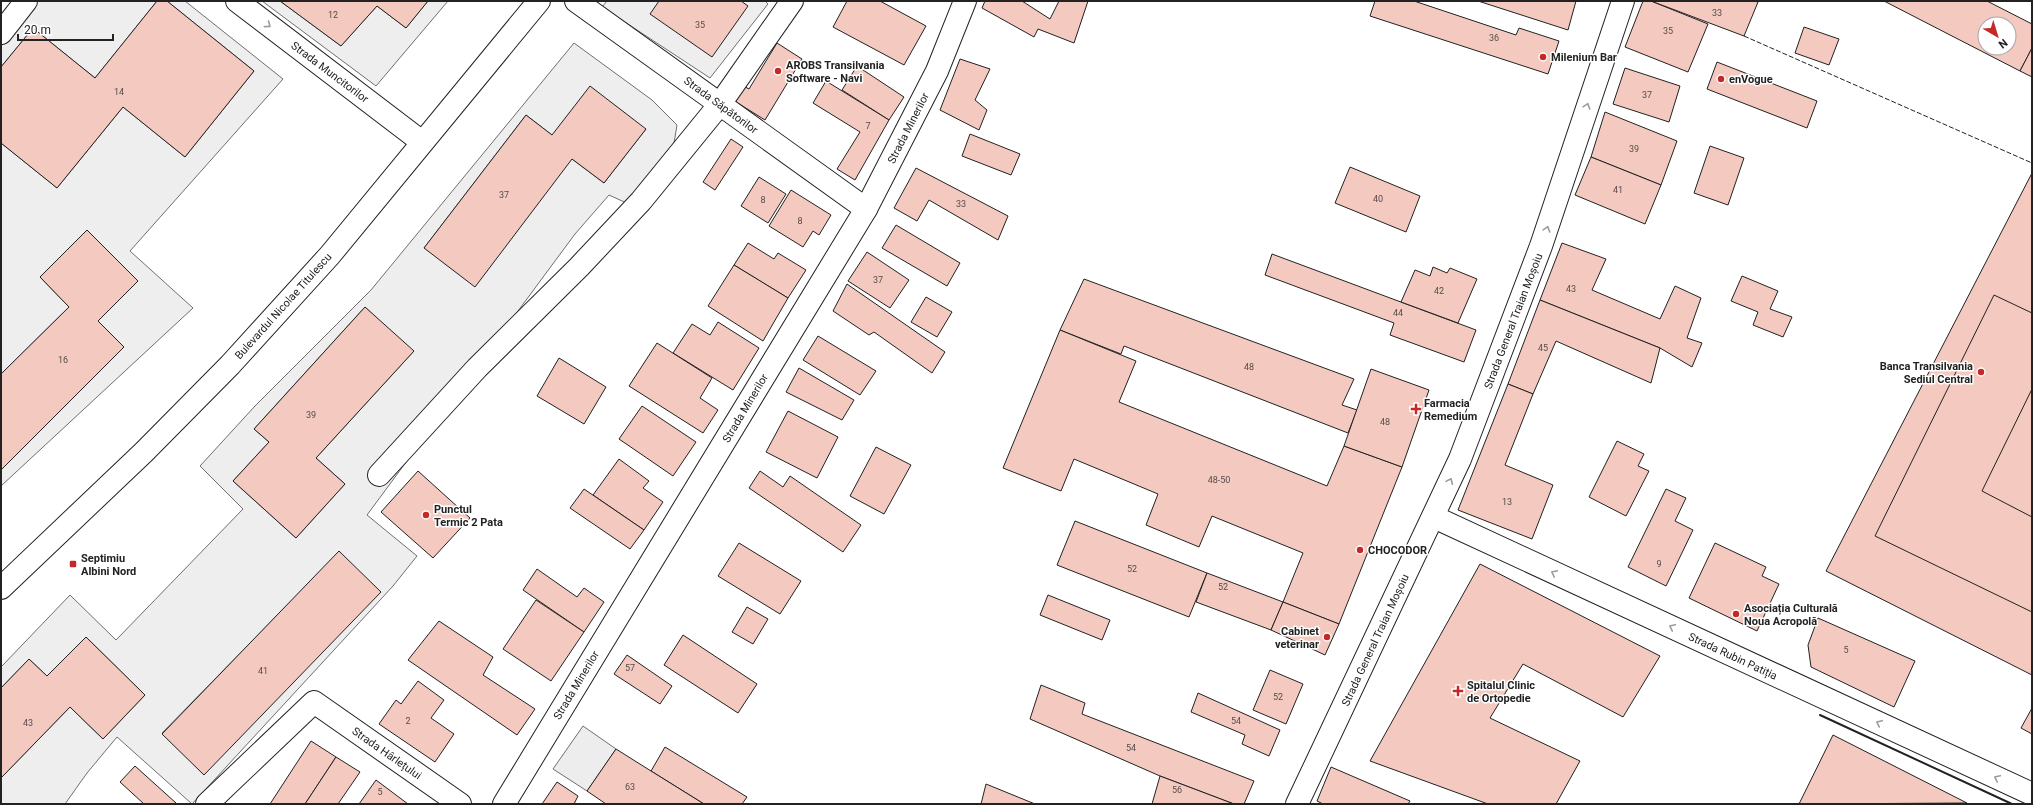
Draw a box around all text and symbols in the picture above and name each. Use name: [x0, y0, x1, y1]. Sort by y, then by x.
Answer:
house number: 33: [1712, 8, 1722, 18]
house number: 12: [328, 10, 338, 20]
scale bar: [18, 16, 113, 42]
north arrow: [1977, 16, 2017, 56]
one-way arrow: [263, 20, 270, 27]
house number: 35: [695, 20, 705, 30]
text: 20 m: [24, 23, 51, 37]
house number: 35: [1663, 26, 1673, 36]
house number: 36: [1489, 33, 1499, 43]
text: N: [1996, 36, 2010, 51]
street label: Strada Muncitorilor: [288, 39, 371, 106]
place label: Milenium Bar: [1551, 51, 1617, 64]
marker: Milenium Bar: [1538, 52, 1548, 62]
place label: AROBS Transilvania Software - Navi: [786, 59, 885, 85]
marker: AROBS Transilvania Software - Navi: [773, 66, 783, 76]
place label: enVogue: [1729, 73, 1773, 86]
street label: Strada Săpătorilor: [681, 74, 760, 137]
marker: enVogue: [1716, 74, 1726, 84]
house number: 14: [114, 87, 124, 97]
street label: Strada Minerilor: [885, 90, 932, 166]
house number: 37: [1642, 90, 1652, 100]
one-way arrow: [1582, 102, 1591, 109]
house number: 7: [865, 121, 871, 131]
house number: 39: [1629, 144, 1639, 154]
house number: 41: [1613, 185, 1623, 195]
house number: 37: [499, 190, 509, 200]
house number: 40: [1373, 194, 1383, 204]
house number: 8: [760, 195, 766, 205]
house number: 33: [956, 199, 966, 209]
house number: 8: [797, 216, 803, 226]
one-way arrow: [1542, 226, 1551, 233]
street label: Bulevardul Nicolae Titulescu: [232, 251, 334, 362]
street label: Strada General Traian Moșoiu: [1482, 252, 1545, 391]
house number: 37: [873, 275, 883, 285]
house number: 43: [1566, 284, 1576, 294]
house number: 42: [1434, 286, 1444, 296]
house number: 44: [1393, 308, 1403, 318]
house number: 45: [1538, 343, 1548, 353]
house number: 16: [58, 355, 68, 365]
place label: Banca Transilvania Sediul Central: [1880, 360, 1973, 386]
house number: 48: [1244, 362, 1254, 372]
marker: Banca Transilvania Sediul Central: [1976, 367, 1986, 377]
street label: Strada Minerilor: [720, 371, 771, 445]
place label: Farmacia Remedium: [1424, 397, 1477, 423]
marker: Farmacia Remedium: [1411, 404, 1421, 414]
house number: 39: [306, 410, 316, 420]
house number: 48: [1380, 417, 1390, 427]
house number: 48-50: [1208, 475, 1230, 485]
one-way arrow: [1445, 478, 1453, 486]
house number: 13: [1502, 497, 1512, 507]
place label: Punctul Termic 2 Pata: [434, 503, 503, 529]
marker: Punctul Termic 2 Pata: [421, 510, 431, 520]
place label: CHOCODOR: [1368, 544, 1427, 557]
marker: CHOCODOR: [1355, 545, 1365, 555]
place label: Septimiu Albini Nord: [81, 552, 136, 578]
marker: Septimiu Albini Nord: [68, 559, 78, 569]
house number: 9: [1656, 559, 1662, 569]
house number: 52: [1127, 564, 1137, 574]
one-way arrow: [1551, 569, 1558, 577]
street label: Strada General Traian Moșoiu: [1339, 572, 1412, 708]
house number: 52: [1218, 582, 1228, 592]
place label: Asociația Culturală Noua Acropolă: [1744, 602, 1838, 628]
marker: Asociația Culturală Noua Acropolă: [1731, 609, 1741, 619]
one-way arrow: [1669, 624, 1676, 632]
place label: Cabinet veterinar: [1275, 625, 1319, 651]
street label: Strada Rubin Patiția: [1686, 630, 1779, 683]
marker: Cabinet veterinar: [1322, 632, 1332, 642]
house number: 5: [1843, 645, 1849, 655]
street label: Strada Minerilor: [551, 648, 602, 722]
house number: 57: [625, 663, 635, 673]
house number: 41: [258, 666, 268, 676]
place label: Spitalul Clinic de Ortopedie: [1467, 679, 1535, 705]
marker: Spitalul Clinic de Ortopedie: [1452, 685, 1464, 697]
house number: 52: [1273, 692, 1283, 702]
house number: 2: [405, 716, 411, 726]
house number: 54: [1231, 716, 1241, 726]
house number: 43: [23, 718, 33, 728]
one-way arrow: [1875, 720, 1883, 728]
street label: Strada Hârlețului: [350, 725, 424, 782]
house number: 54: [1126, 743, 1136, 753]
one-way arrow: [1993, 775, 2001, 783]
house number: 63: [625, 782, 635, 792]
house number: 56: [1172, 785, 1182, 795]
house number: 5: [377, 787, 383, 797]

